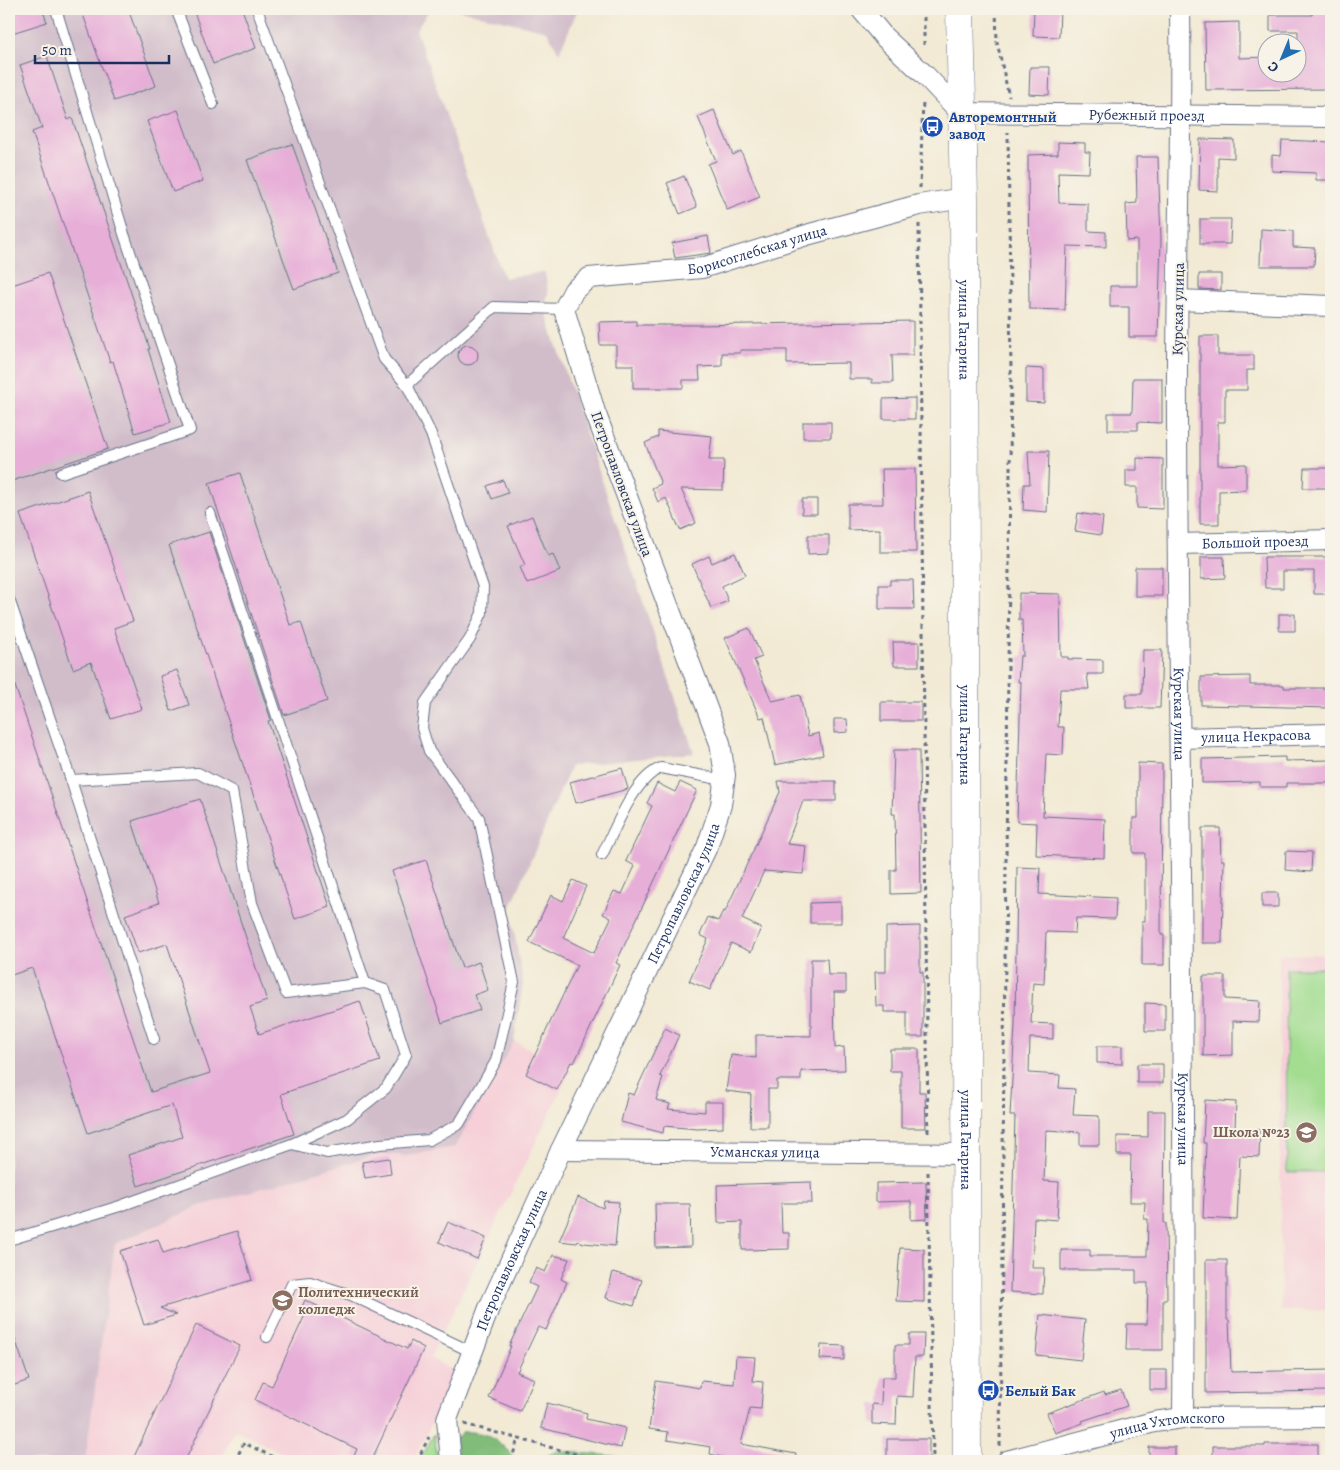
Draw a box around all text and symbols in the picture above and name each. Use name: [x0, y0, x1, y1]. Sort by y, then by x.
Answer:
scale bar: [35, 32, 169, 64]
north arrow: [1258, 32, 1308, 82]
text: 50 m: [42, 40, 72, 60]
text: С: [1263, 57, 1283, 77]
street label: Рубежный проезд: [1088, 104, 1205, 126]
place label: Авторемонтный завод: [948, 107, 1057, 144]
bus stop icon: Авторемонтный завод: [921, 114, 945, 138]
street label: Борисоглебская улица: [686, 220, 829, 279]
street label: Курская улица: [1167, 262, 1189, 356]
street label: улица Гагарина: [954, 279, 974, 380]
street label: Петропавловская улица: [586, 408, 658, 560]
street label: Большой проезд: [1201, 531, 1309, 553]
street label: Курская улица: [1169, 667, 1190, 761]
street label: улица Гагарина: [955, 684, 975, 785]
street label: улица Некрасова: [1200, 725, 1311, 747]
street label: Петропавловская улица: [642, 820, 724, 967]
street label: Курская улица: [1173, 1072, 1193, 1166]
street label: улица Гагарина: [956, 1089, 976, 1190]
school or university icon: Школа №23: [1294, 1120, 1318, 1144]
place label: Школа №23: [1213, 1122, 1290, 1142]
street label: Усманская улица: [710, 1141, 820, 1163]
street label: Петропавловская улица: [471, 1186, 552, 1334]
place label: Политехнический колледж: [298, 1282, 419, 1319]
school or university icon: Политехнический колледж: [270, 1289, 294, 1313]
bus stop icon: Белый Бак: [977, 1379, 1001, 1403]
place label: Белый Бак: [1005, 1381, 1076, 1401]
street label: улица Ухтомского: [1107, 1408, 1225, 1444]

